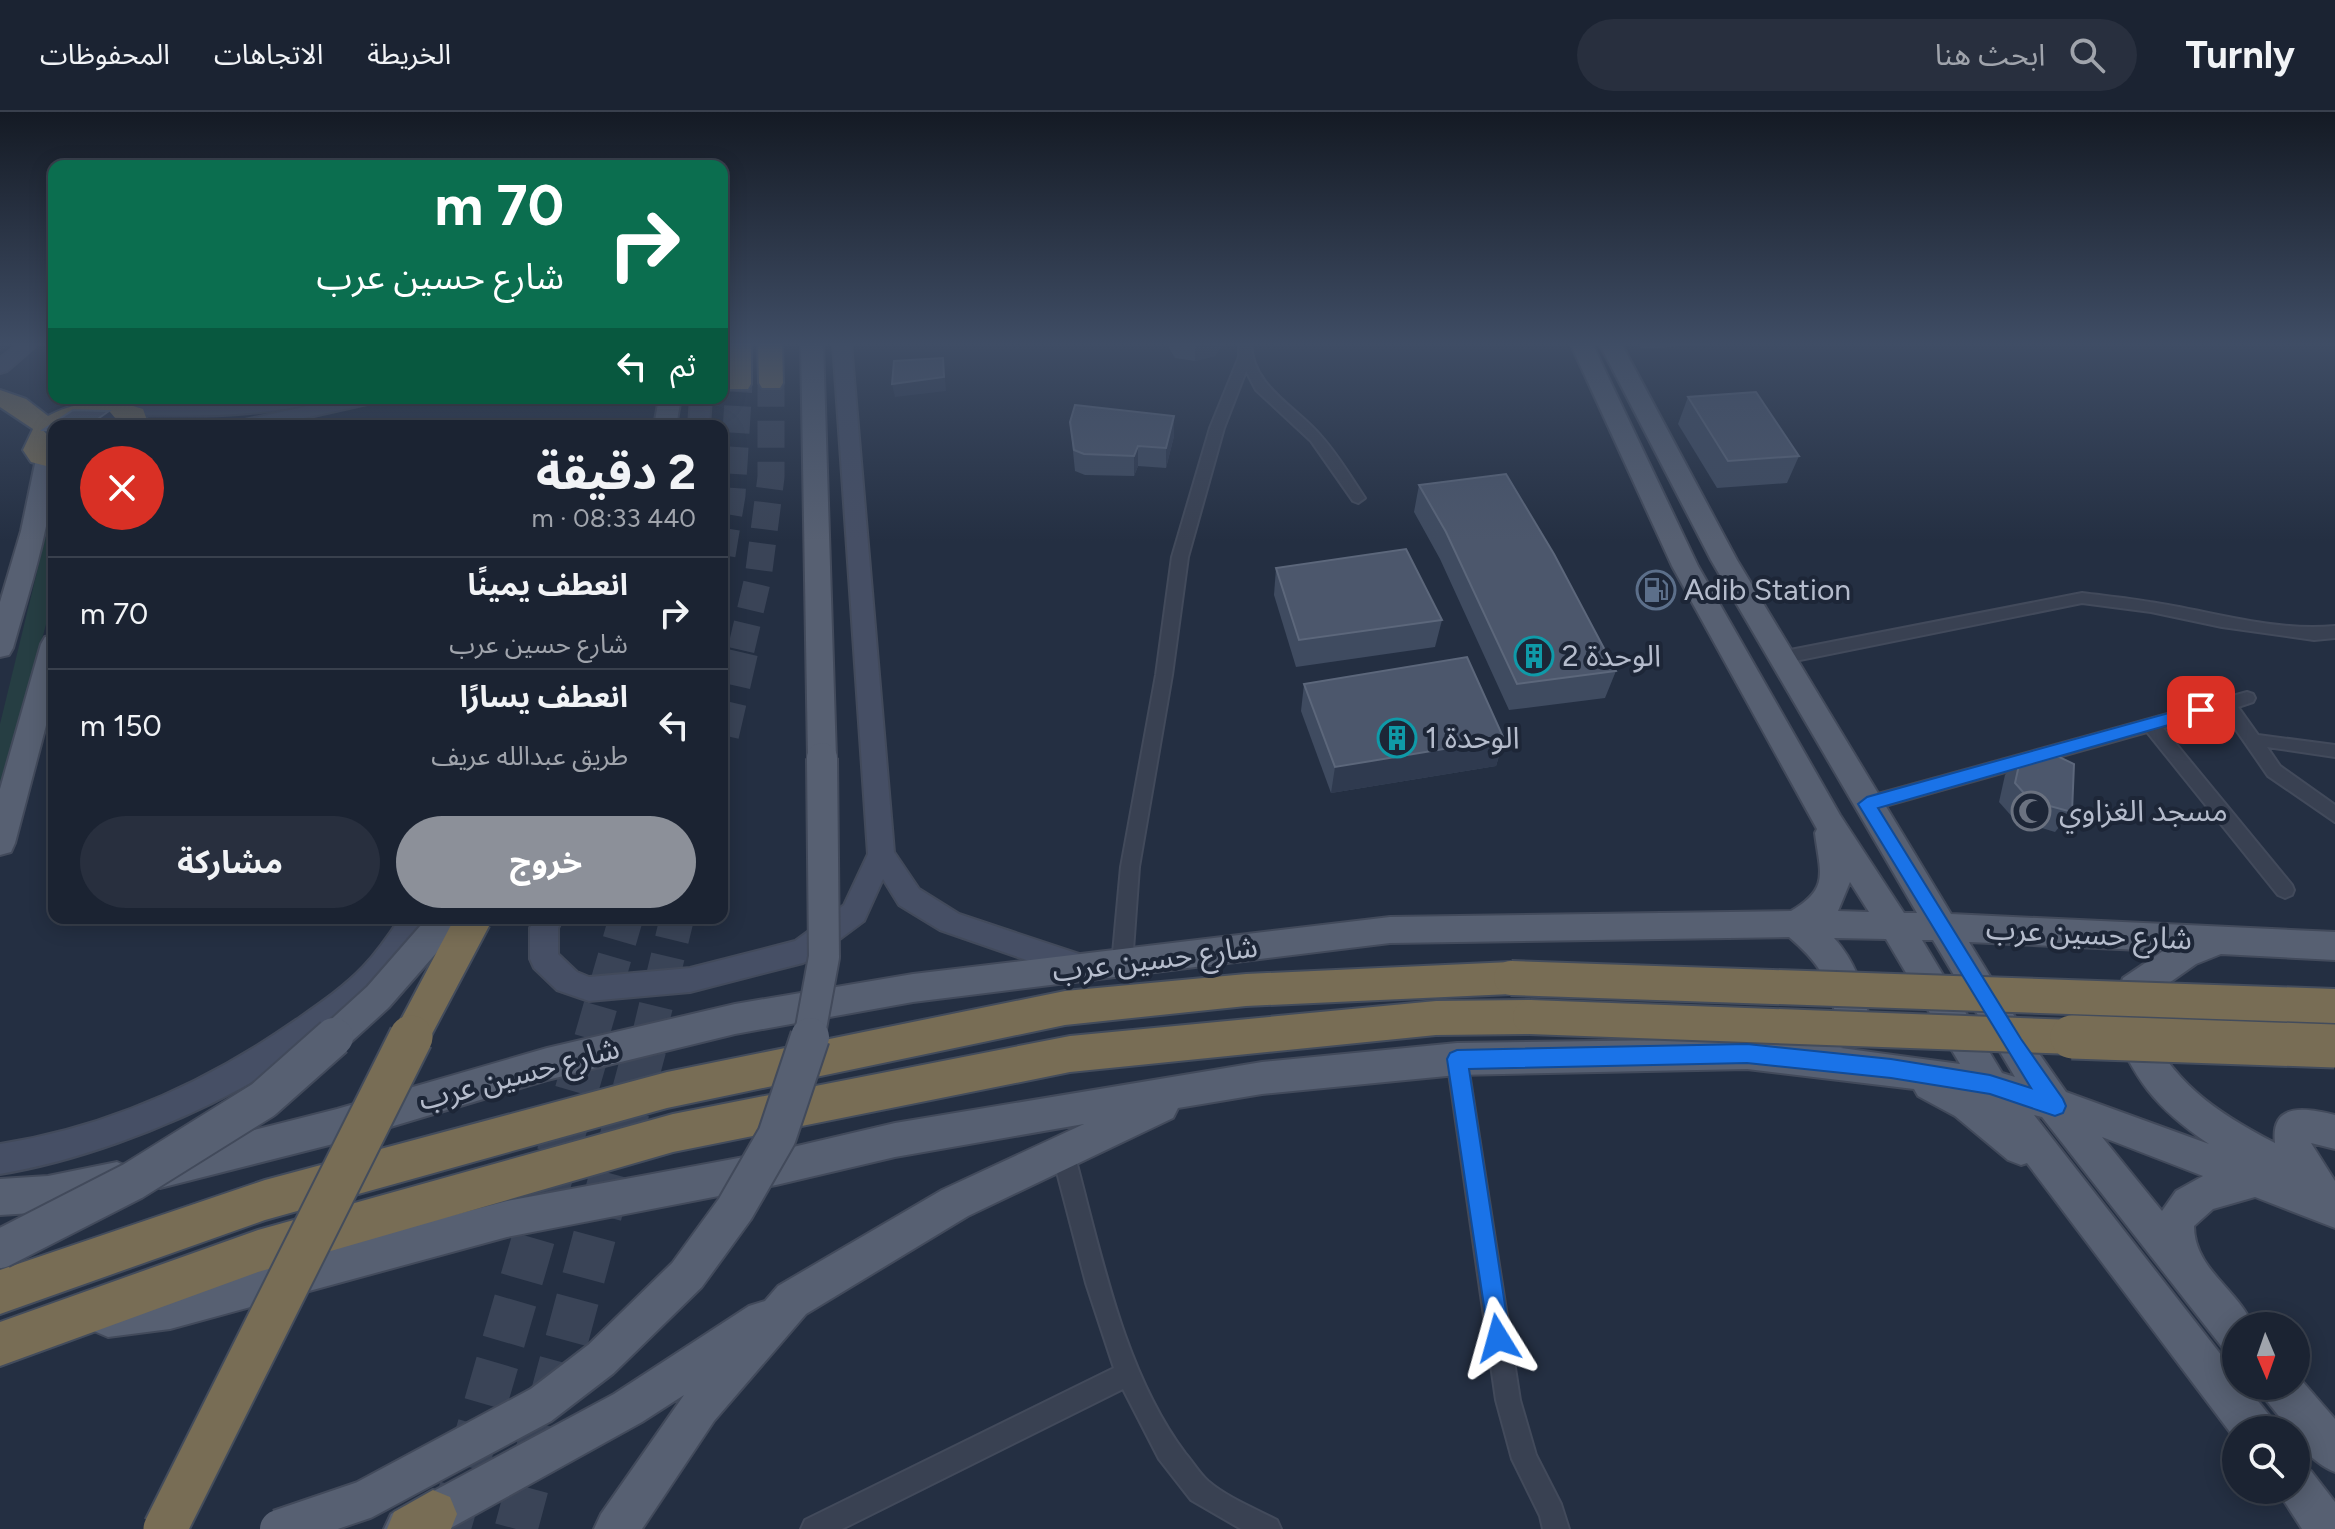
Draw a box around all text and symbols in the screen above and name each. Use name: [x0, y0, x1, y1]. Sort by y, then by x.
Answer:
search box: [1577, 19, 2137, 91]
text: Turnly: [2185, 32, 2295, 78]
icon: search: [2065, 33, 2109, 77]
text: ابحث هنا: [1935, 36, 2045, 73]
text: المحفوظات: [40, 37, 170, 71]
text: الاتجاهات: [214, 37, 323, 71]
text: الخريطة: [367, 37, 451, 71]
text: 70 m: [434, 172, 564, 239]
icon: right: [592, 192, 696, 296]
text: شارع حسين عرب: [316, 255, 564, 298]
icon: left: [610, 344, 654, 388]
text: ثم: [670, 347, 696, 384]
text: 2 دقيقة: [536, 443, 696, 501]
button: close: [80, 446, 164, 530]
text: 440 m · 08:33: [532, 502, 696, 534]
text: انعطف يمينًا: [467, 566, 628, 603]
fuel station icon: Adib Station: [1635, 569, 1677, 611]
place label: Adib Station: [1684, 571, 1851, 608]
icon: right: [652, 591, 696, 635]
text: 70 m: [80, 595, 148, 632]
text: شارع حسين عرب: [449, 628, 628, 660]
building icon: الوحدة 2: [1513, 635, 1555, 677]
place label: الوحدة 2: [1562, 637, 1661, 674]
pin: [2167, 676, 2235, 744]
text: انعطف يسارًا: [460, 678, 628, 715]
icon: arrive: [2179, 688, 2223, 732]
icon: left: [652, 703, 696, 747]
text: 150 m: [80, 707, 162, 744]
building icon: الوحدة 1: [1376, 717, 1418, 759]
place label: الوحدة 1: [1425, 719, 1520, 756]
text: طريق عبدالله عريف: [431, 740, 628, 772]
mosque icon: مسجد الغزاوي: [2010, 790, 2052, 832]
place label: مسجد الغزاوي: [2059, 792, 2228, 834]
button: مشاركة: [80, 816, 380, 908]
button: خروج: [396, 816, 696, 908]
street label: شارع حسين عرب: [1985, 910, 2193, 961]
street label: شارع حسين عرب: [1050, 928, 1260, 993]
street label: شارع حسين عرب: [414, 1029, 624, 1122]
position arrow: [1456, 1296, 1540, 1380]
north arrow: [2222, 1312, 2310, 1400]
map controls: [2222, 1312, 2310, 1504]
button: search: [2222, 1416, 2310, 1504]

